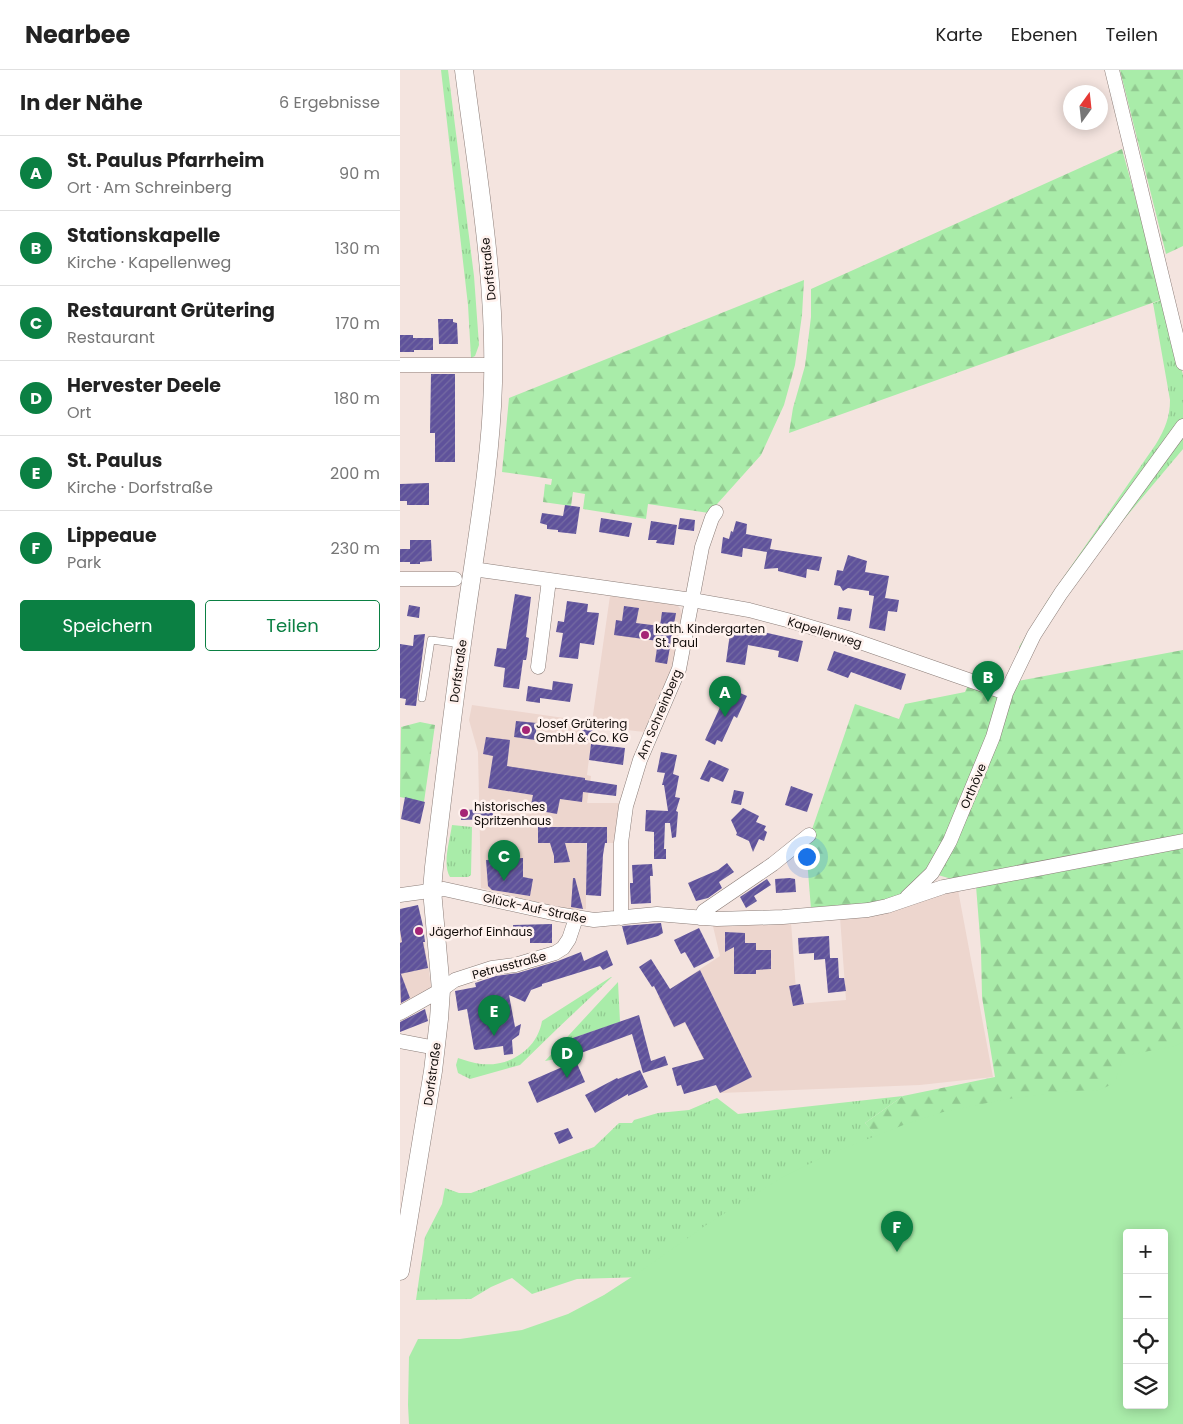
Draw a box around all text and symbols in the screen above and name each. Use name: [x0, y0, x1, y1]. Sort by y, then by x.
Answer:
text: Nearbee: [25, 18, 130, 51]
text: Karte: [935, 22, 983, 47]
text: Ebenen: [1011, 22, 1078, 47]
text: Teilen: [1106, 22, 1158, 47]
north arrow: [1063, 85, 1108, 130]
text: In der Nähe: [20, 88, 143, 117]
text: 6 Ergebnisse: [279, 91, 380, 114]
text: St. Paulus Pfarrheim: [67, 147, 265, 174]
text: A: [30, 162, 42, 185]
text: 90 m: [339, 162, 380, 185]
text: Ort · Am Schreinberg: [67, 176, 232, 199]
text: Stationskapelle: [67, 222, 220, 249]
text: B: [31, 237, 41, 260]
text: 130 m: [335, 237, 380, 260]
street label: Dorfstraße: [476, 237, 500, 301]
text: Kirche · Kapellenweg: [67, 251, 231, 274]
text: Restaurant Grütering: [67, 297, 275, 324]
text: C: [30, 312, 42, 335]
text: 170 m: [335, 312, 380, 335]
text: Restaurant: [67, 326, 155, 349]
text: Hervester Deele: [67, 372, 221, 399]
text: D: [30, 387, 42, 410]
text: 180 m: [334, 387, 380, 410]
text: Ort: [67, 401, 91, 424]
text: St. Paulus: [67, 447, 162, 474]
text: E: [32, 462, 40, 485]
text: 200 m: [330, 462, 380, 485]
text: Kirche · Dorfstraße: [67, 476, 213, 499]
text: Lippeaue: [67, 522, 157, 549]
text: F: [32, 537, 40, 560]
text: 230 m: [331, 537, 380, 560]
text: Park: [67, 551, 101, 574]
button: Speichern: [20, 600, 195, 651]
button: Teilen: [205, 600, 380, 651]
street label: Kapellenweg: [786, 613, 864, 651]
place label: kath. Kindergarten St. Paul: [655, 620, 765, 651]
marker: kath. Kindergarten St. Paul: [639, 629, 651, 641]
street label: Dorfstraße: [445, 638, 471, 704]
pin: B: [972, 661, 1004, 702]
street label: Am Schreinberg: [632, 666, 686, 762]
pin: A: [709, 676, 741, 717]
place label: Josef Grütering GmbH & Co. KG: [536, 715, 629, 746]
marker: Josef Grütering GmbH & Co. KG: [520, 724, 532, 736]
street label: Orthöve: [956, 761, 990, 811]
place label: historisches Spritzenhaus: [474, 798, 551, 829]
marker: historisches Spritzenhaus: [458, 807, 470, 819]
pin: C: [488, 840, 520, 881]
your location: [794, 844, 820, 870]
street label: Glück-Auf-Straße: [481, 889, 589, 927]
place label: Jägerhof Einhaus: [429, 923, 533, 940]
marker: Jägerhof Einhaus: [413, 925, 425, 937]
street label: Petrusstraße: [470, 947, 548, 983]
pin: E: [478, 995, 510, 1036]
pin: D: [551, 1037, 583, 1078]
street label: Dorfstraße: [419, 1041, 445, 1107]
pin: F: [881, 1211, 913, 1252]
map controls: [1123, 1229, 1168, 1409]
button: +: [1123, 1229, 1168, 1274]
button: −: [1123, 1274, 1168, 1319]
button: locate: [1123, 1319, 1168, 1364]
button: layers: [1123, 1364, 1168, 1409]

